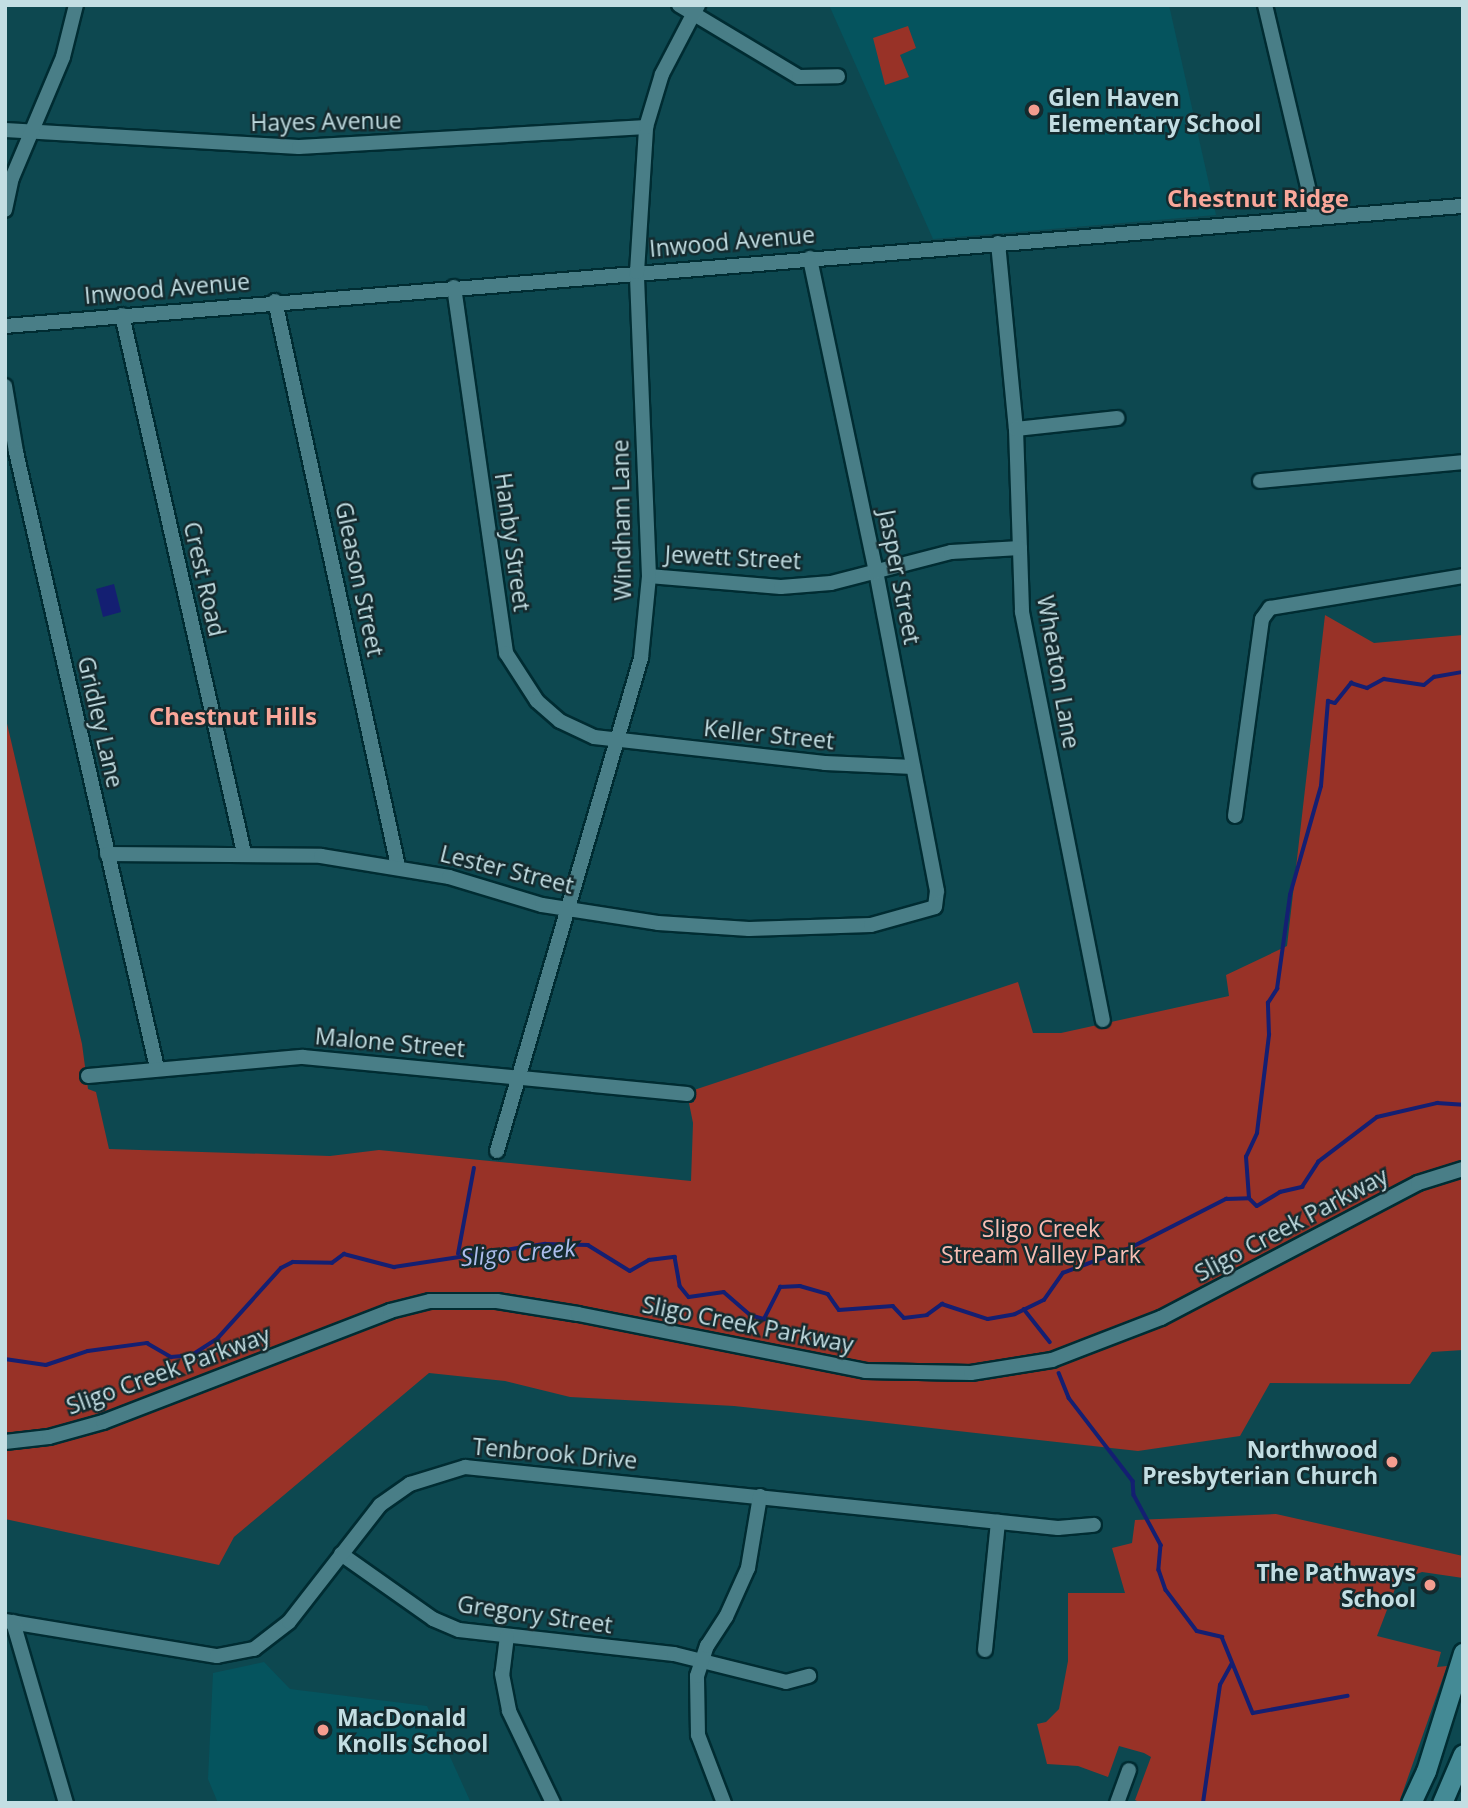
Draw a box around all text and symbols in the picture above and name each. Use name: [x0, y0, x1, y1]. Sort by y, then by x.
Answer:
place label: Glen Haven Elementary School: [1048, 83, 1261, 137]
marker: Glen Haven Elementary School: [1026, 102, 1042, 118]
street label: Hayes Avenue: [250, 106, 402, 136]
district label: Chestnut Ridge: [1167, 184, 1349, 212]
street label: Inwood Avenue: [648, 220, 816, 262]
street label: Inwood Avenue: [83, 267, 251, 309]
street label: Windham Lane: [606, 439, 636, 601]
street label: Hanby Street: [490, 471, 536, 613]
street label: Gleason Street: [330, 499, 390, 659]
street label: Jasper Street: [873, 507, 927, 647]
street label: Crest Road: [178, 519, 232, 639]
street label: Jewett Street: [664, 540, 802, 574]
street label: Wheaton Lane: [1032, 593, 1086, 751]
street label: Gridley Lane: [72, 654, 130, 790]
district label: Chestnut Hills: [149, 702, 317, 730]
street label: Keller Street: [702, 713, 836, 755]
street label: Lester Street: [437, 839, 577, 899]
street label: Malone Street: [314, 1022, 466, 1062]
street label: Sligo Creek Parkway: [1190, 1161, 1392, 1287]
park label: Sligo Creek Stream Valley Park: [941, 1214, 1141, 1268]
water label: Sligo Creek: [459, 1233, 577, 1271]
street label: Sligo Creek Parkway: [640, 1290, 856, 1358]
street label: Sligo Creek Parkway: [62, 1320, 274, 1420]
street label: Tenbrook Drive: [472, 1432, 638, 1474]
place label: Northwood Presbyterian Church: [1142, 1435, 1378, 1489]
marker: Northwood Presbyterian Church: [1384, 1454, 1400, 1470]
place label: The Pathways School: [1256, 1558, 1416, 1612]
marker: The Pathways School: [1422, 1577, 1438, 1593]
street label: Gregory Street: [456, 1589, 614, 1639]
place label: MacDonald Knolls School: [337, 1703, 488, 1757]
marker: MacDonald Knolls School: [315, 1722, 331, 1738]

